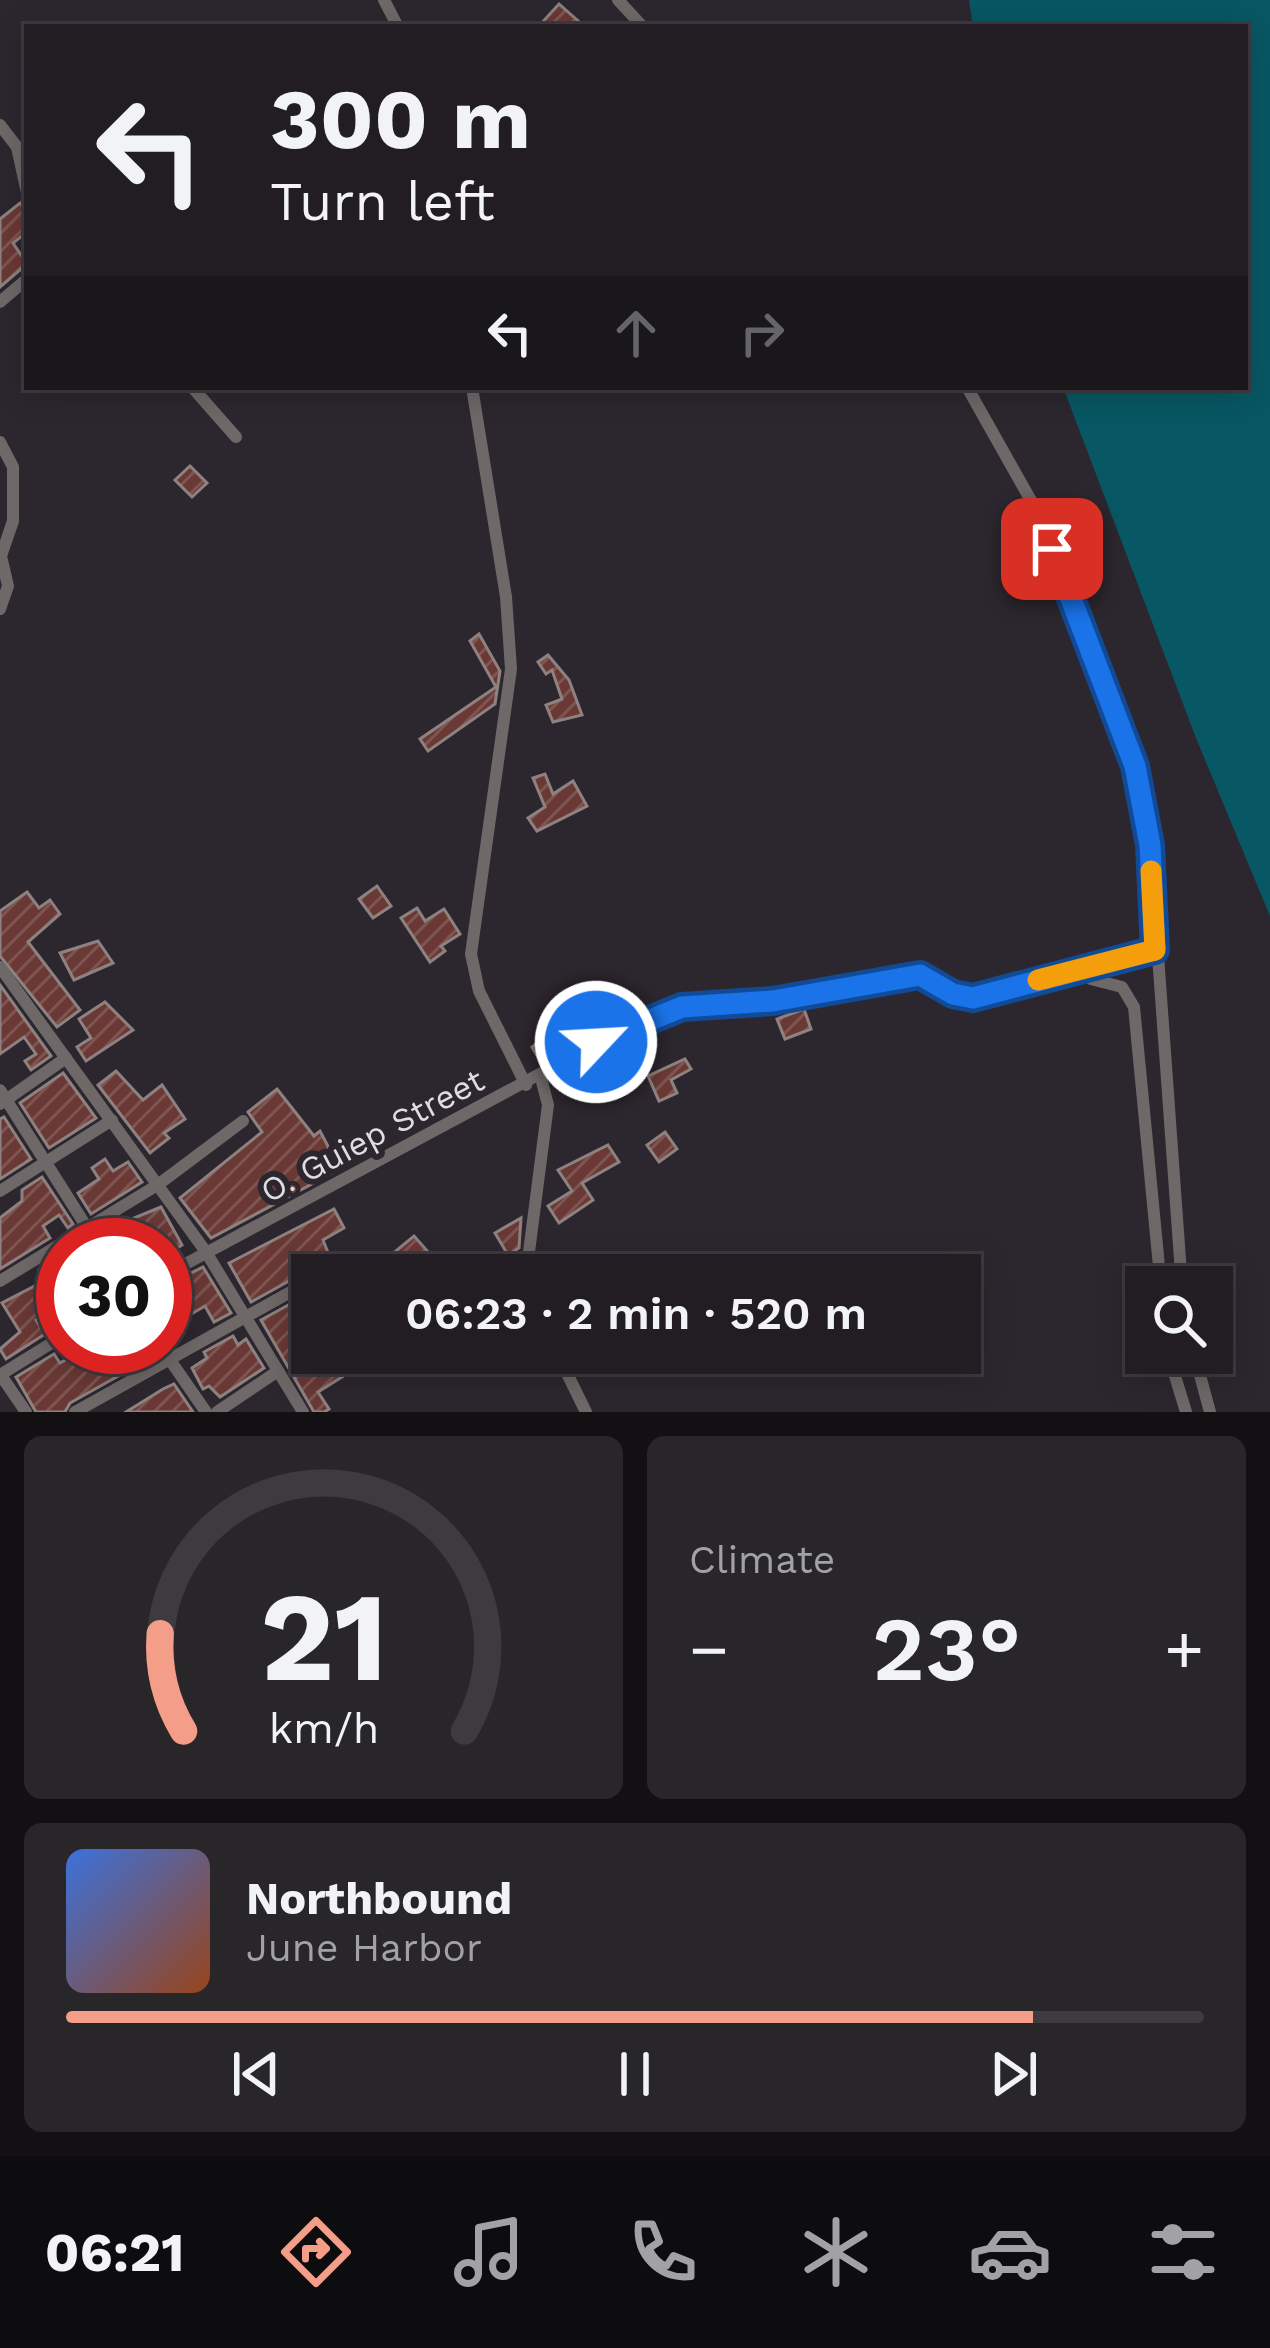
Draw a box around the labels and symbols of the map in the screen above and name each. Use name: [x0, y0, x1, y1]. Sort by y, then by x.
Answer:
pin: [1001, 498, 1103, 600]
position arrow: [533, 979, 659, 1105]
street label: O. Guiep Street: [254, 1060, 491, 1211]
speed limit sign: 30: [36, 1218, 192, 1374]

